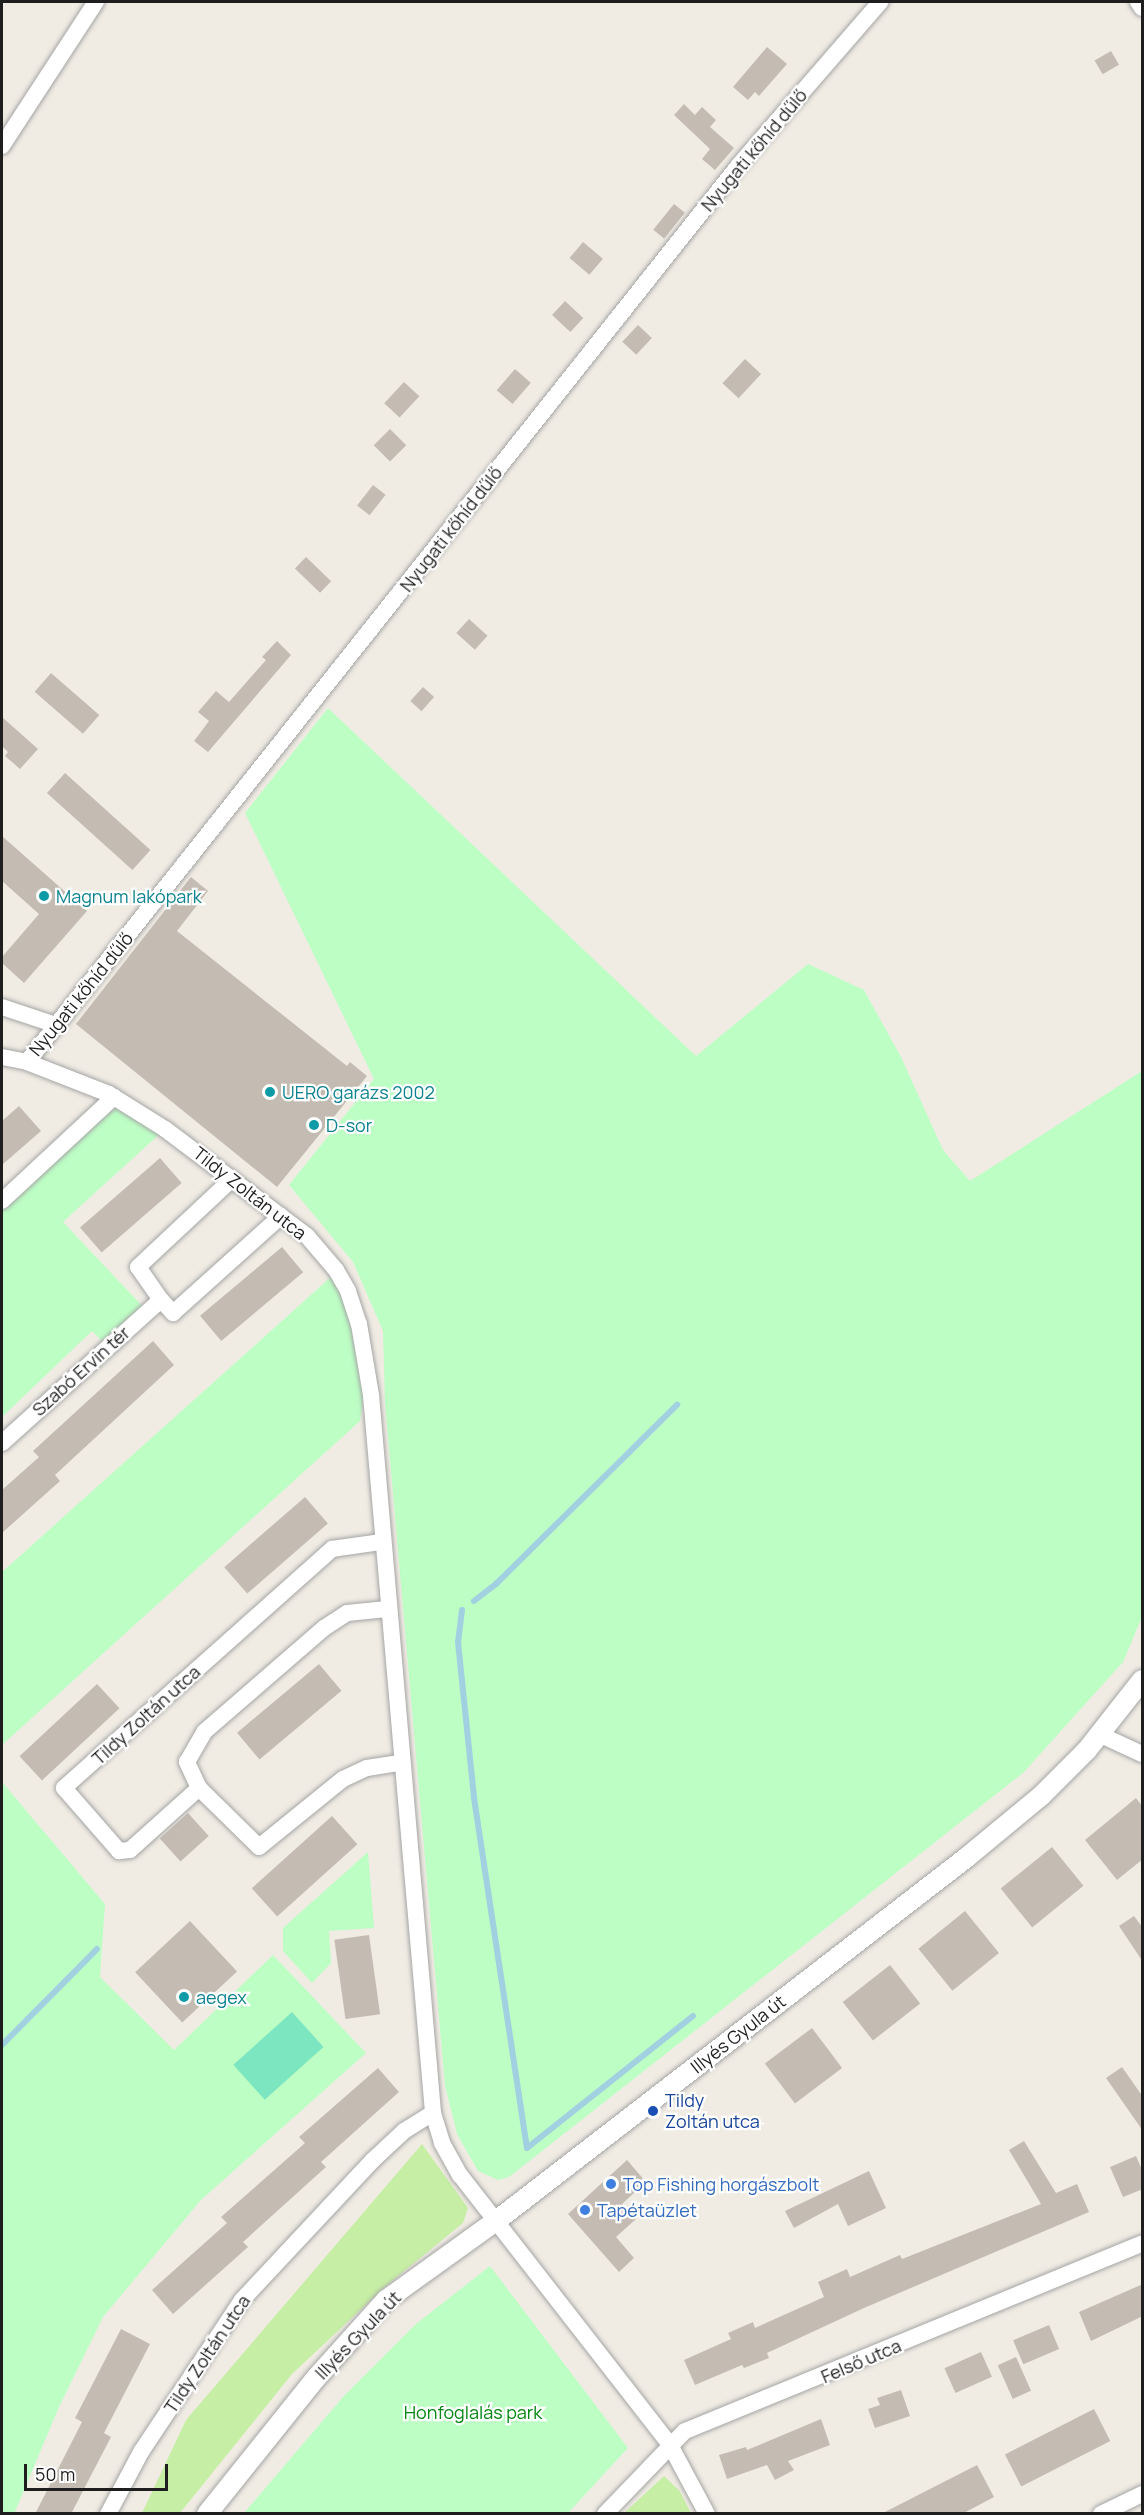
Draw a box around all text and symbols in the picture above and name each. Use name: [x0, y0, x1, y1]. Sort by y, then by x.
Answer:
street label: Nyugati kőhíd dűlő: [697, 84, 811, 216]
street label: Nyugati kőhíd dűlő: [395, 462, 507, 596]
place label: Magnum lakópark: [56, 885, 202, 907]
marker: Magnum lakópark: [37, 889, 51, 903]
street label: Nyugati kőhíd dűlő: [24, 928, 138, 1060]
place label: UERO garázs 2002: [282, 1081, 435, 1103]
marker: UERO garázs 2002: [263, 1085, 277, 1099]
place label: D-sor: [326, 1114, 372, 1136]
marker: D-sor: [307, 1118, 321, 1132]
street label: Tildy Zoltán utca: [189, 1142, 311, 1244]
street label: Szabó Ervin tér: [28, 1322, 134, 1420]
street label: Tildy Zoltán utca: [88, 1661, 204, 1769]
place label: aegex: [196, 1986, 247, 2008]
marker: aegex: [177, 1990, 191, 2004]
street label: Illyés Gyula út: [686, 1990, 790, 2078]
place label: Tildy Zoltán utca: [665, 2090, 760, 2132]
marker: Tildy Zoltán utca: [646, 2104, 660, 2118]
place label: Top Fishing horgászbolt: [623, 2173, 820, 2195]
marker: Top Fishing horgászbolt: [604, 2177, 618, 2191]
place label: Tapétaüzlet: [597, 2199, 697, 2221]
marker: Tapétaüzlet: [578, 2203, 592, 2217]
street label: Illyés Gyula út: [311, 2286, 405, 2384]
street label: Tildy Zoltán utca: [160, 2291, 254, 2417]
street label: Felső utca: [818, 2335, 904, 2387]
park label: Honfoglalás park: [404, 2401, 542, 2423]
scale bar: [27, 2452, 171, 2490]
text: 50 m: [35, 2462, 75, 2486]

